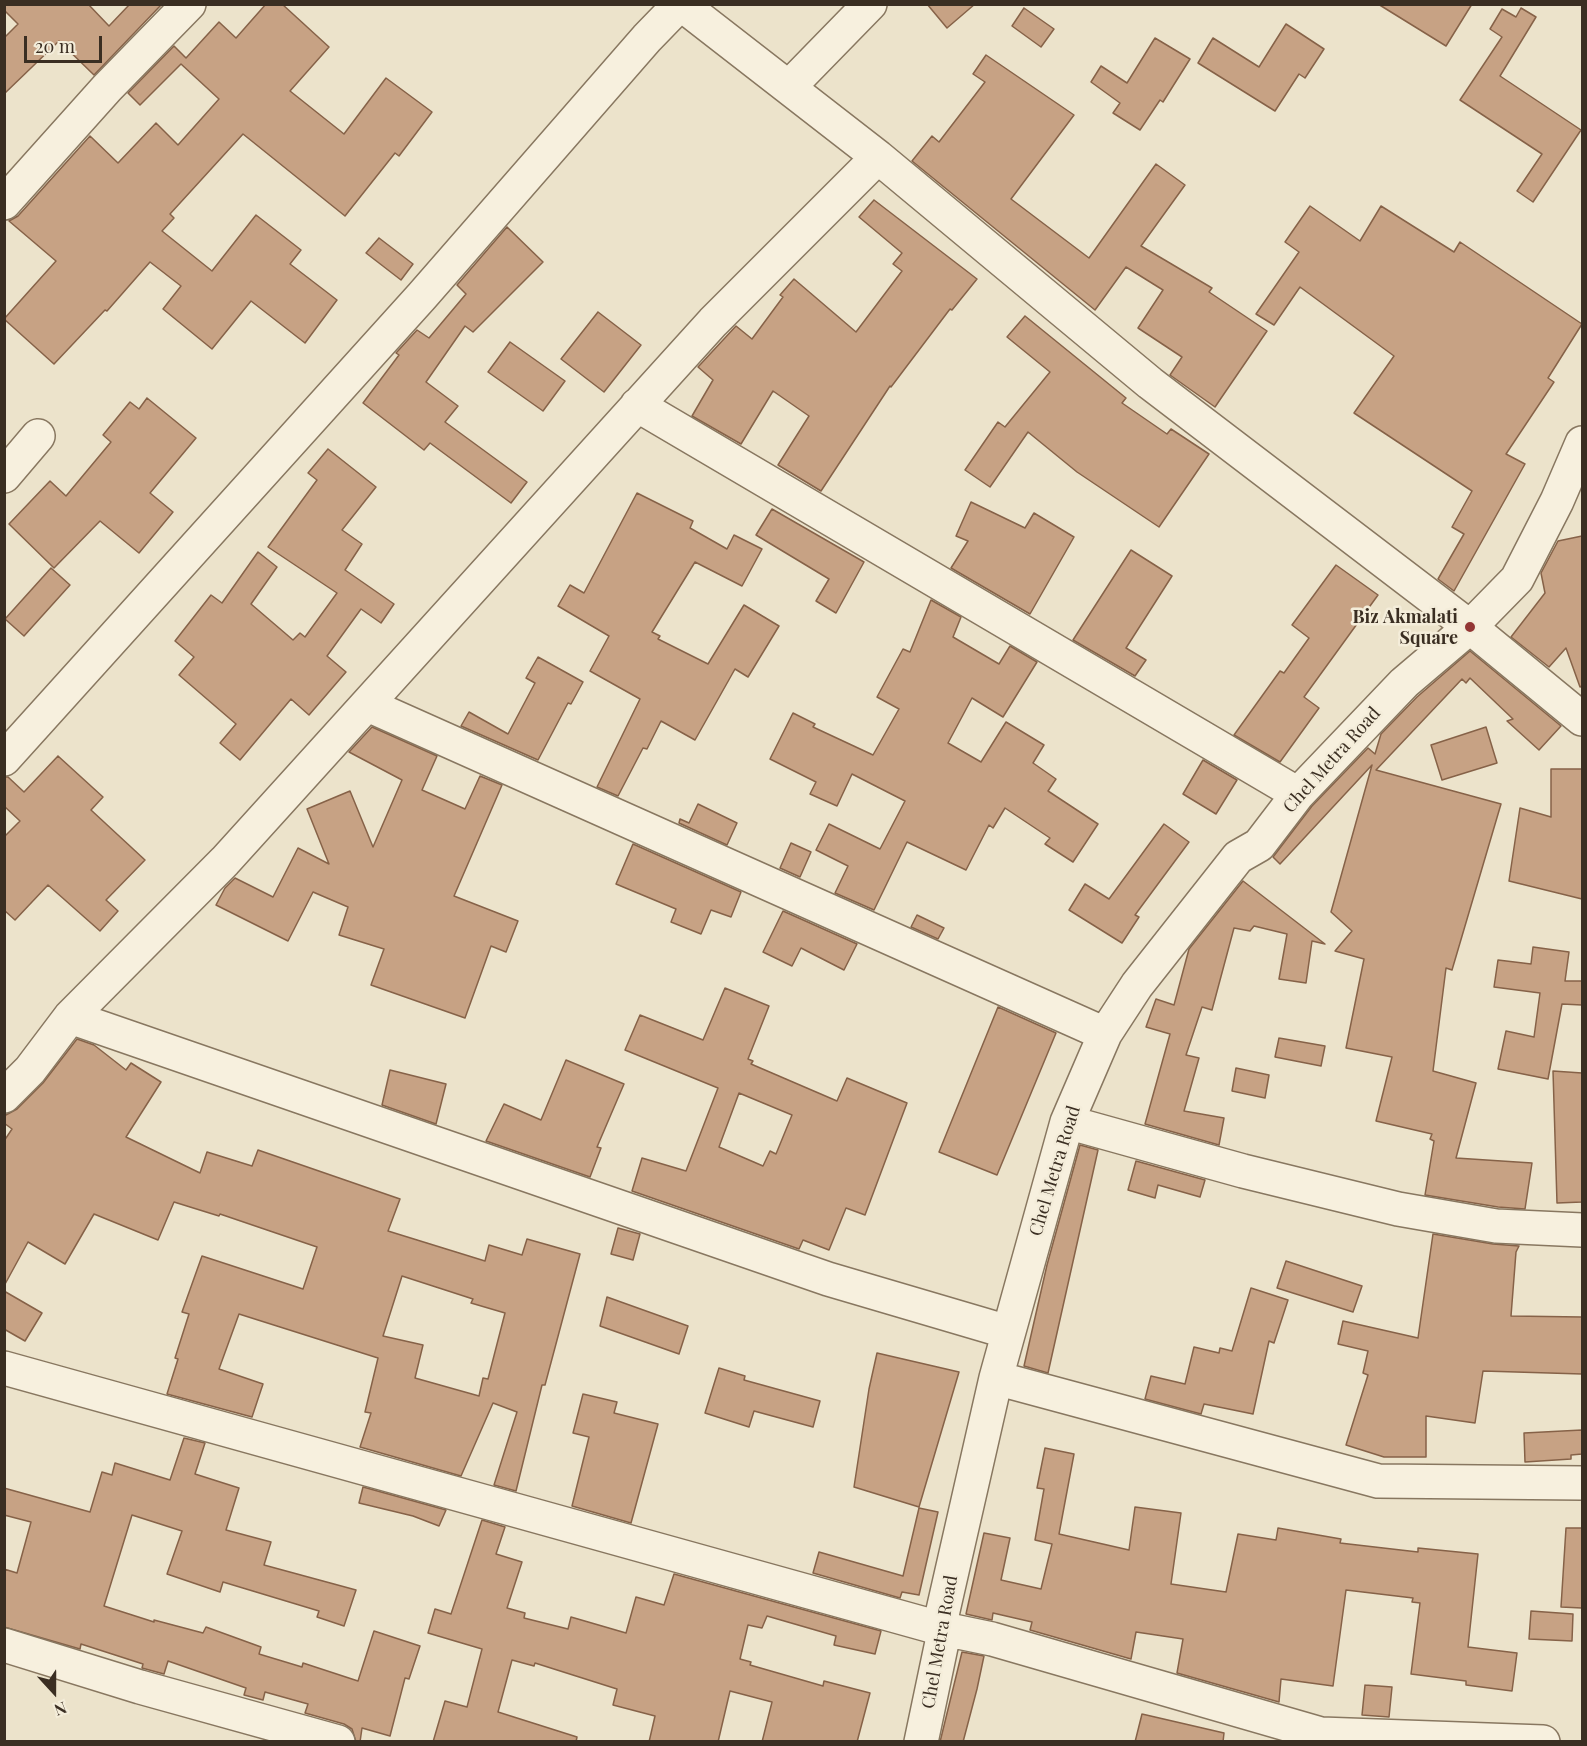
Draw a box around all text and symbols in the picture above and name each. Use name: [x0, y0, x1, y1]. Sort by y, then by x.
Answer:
scale bar: [27, 24, 105, 62]
text: 20 m: [35, 34, 75, 58]
place label: Biz Akmalati Square: [1352, 606, 1458, 648]
marker: Biz Akmalati Square: [1463, 620, 1477, 634]
street label: Chel Metra Road: [1279, 703, 1385, 817]
street label: Chel Metra Road: [1025, 1103, 1085, 1239]
street label: Chel Metra Road: [918, 1574, 962, 1710]
north arrow: [24, 1662, 84, 1722]
text: N: [51, 1697, 70, 1721]

